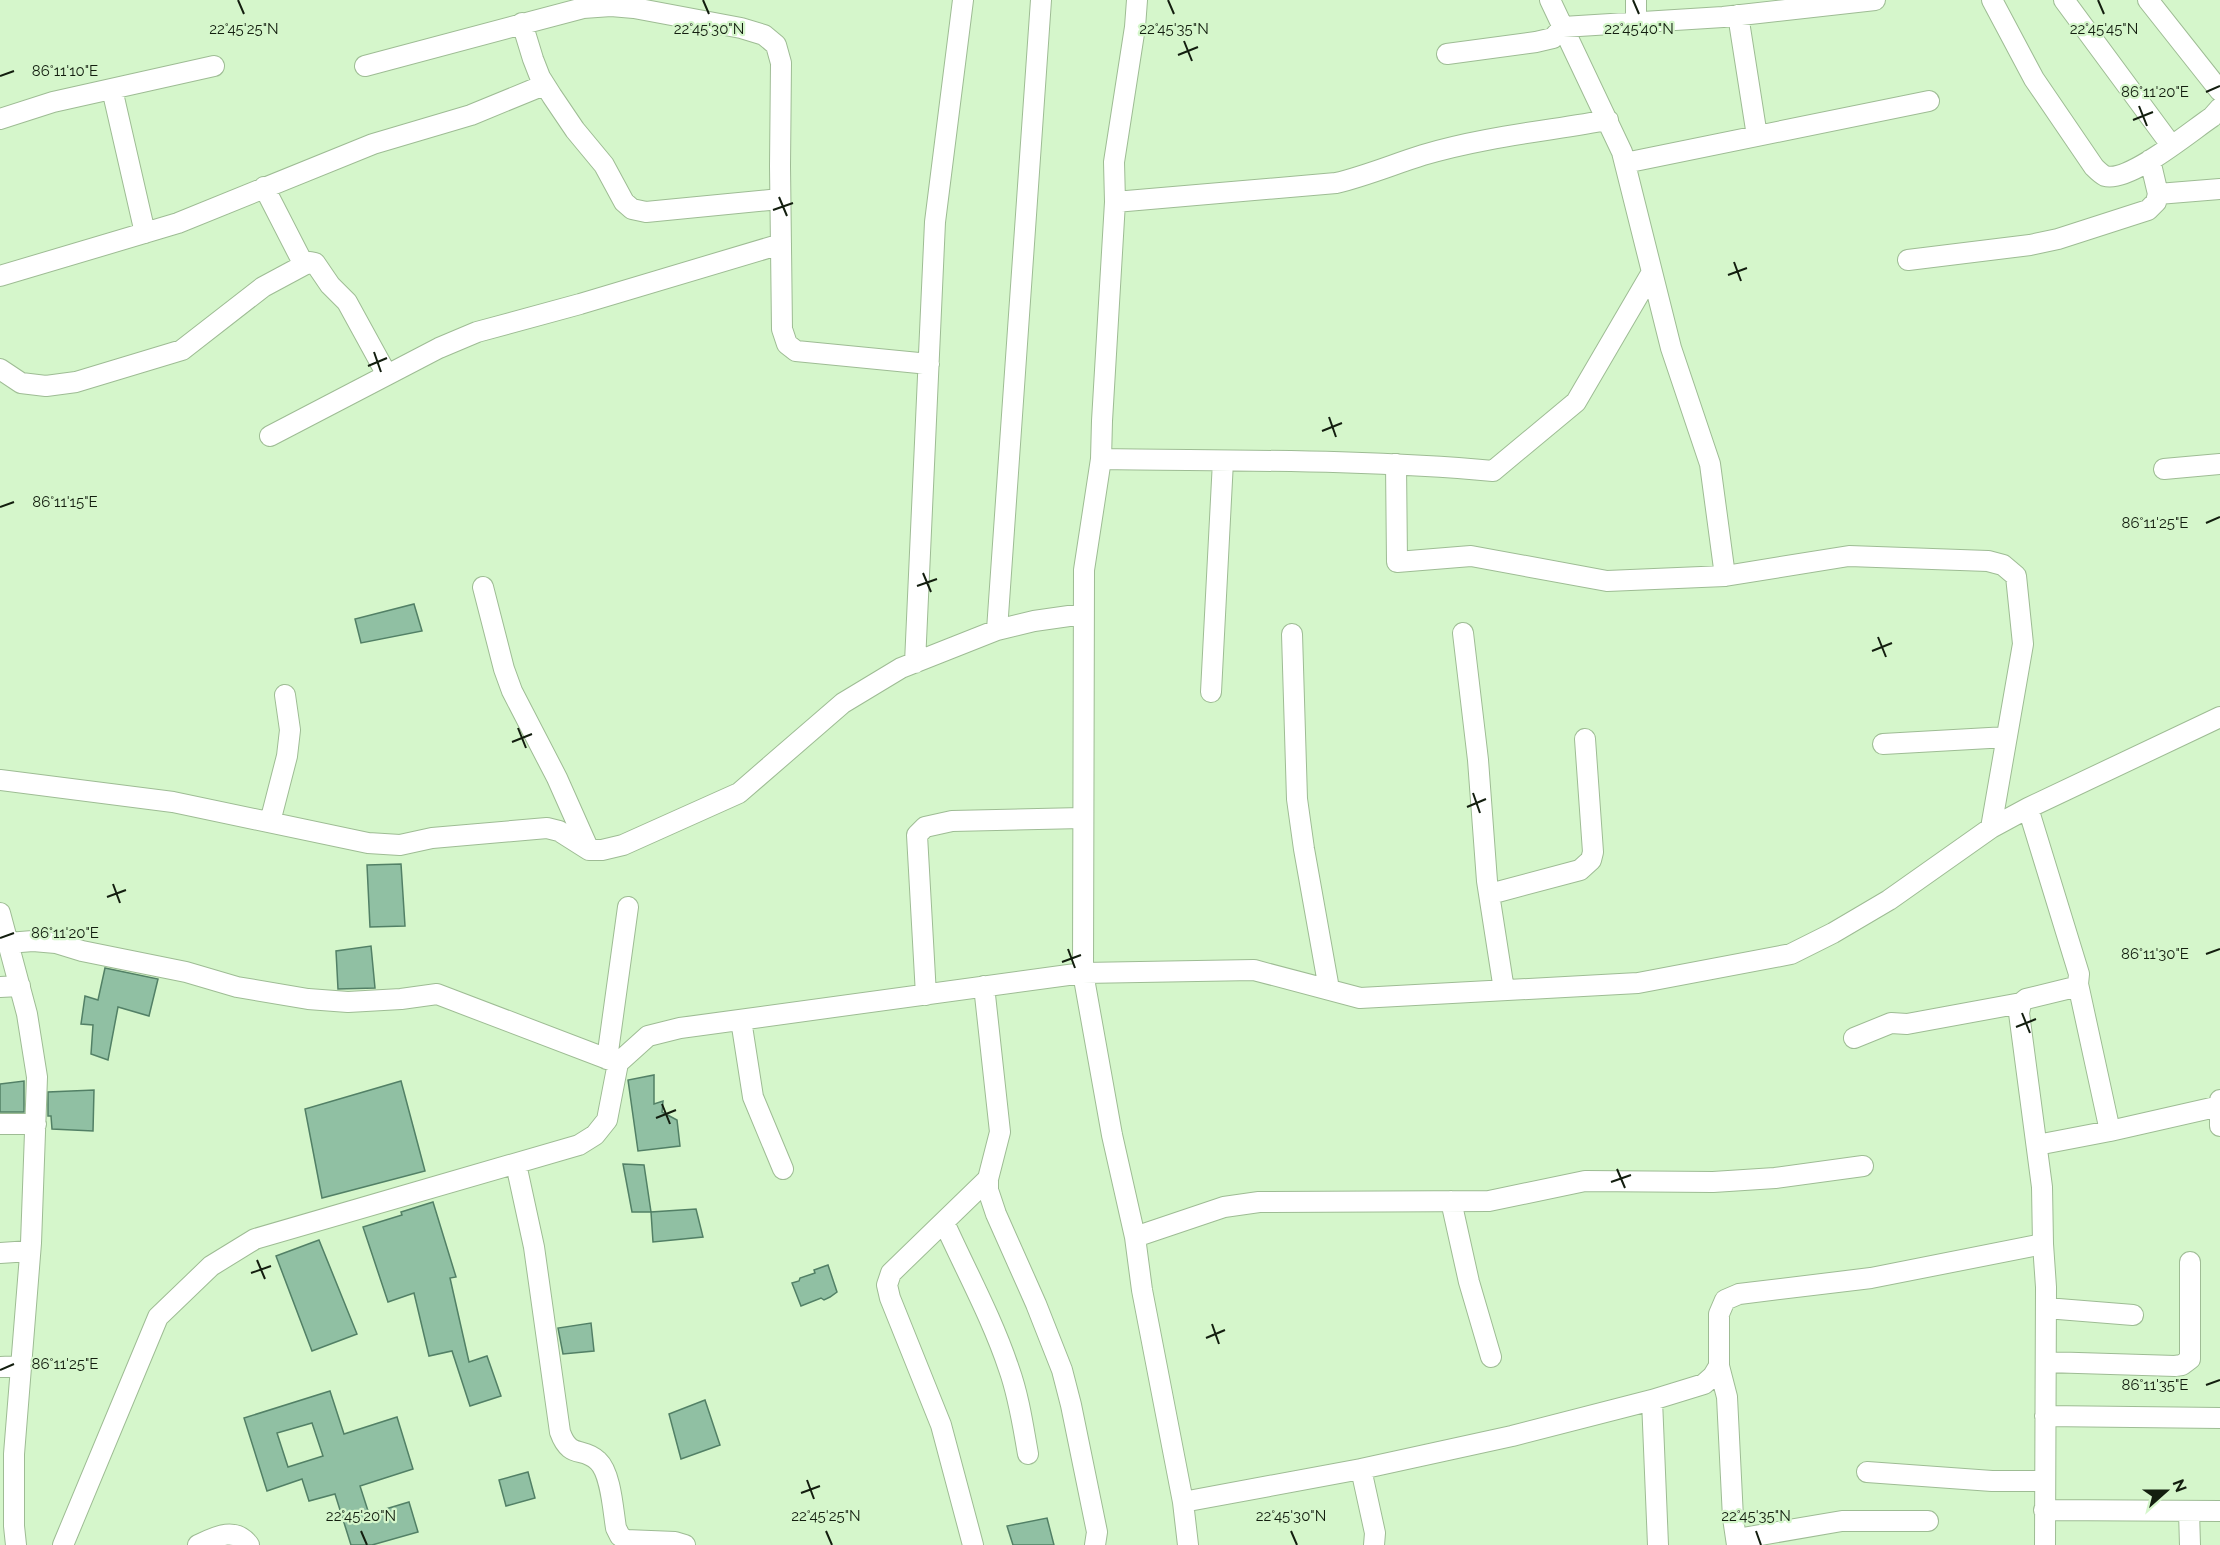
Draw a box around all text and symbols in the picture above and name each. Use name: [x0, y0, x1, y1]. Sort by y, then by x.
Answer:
text: 22°45'25"N: [209, 20, 279, 38]
text: 22°45'30"N: [674, 20, 744, 38]
text: 22°45'35"N: [1139, 20, 1209, 38]
text: 22°45'40"N: [1604, 20, 1674, 38]
text: 22°45'45"N: [2070, 20, 2138, 38]
text: 86°11'10"E: [32, 62, 98, 80]
text: 86°11'20"E: [2121, 83, 2189, 101]
text: 86°11'15"E: [32, 493, 98, 511]
text: 86°11'25"E: [2122, 514, 2188, 532]
text: 86°11'20"E: [31, 924, 99, 942]
text: 86°11'30"E: [2121, 945, 2189, 963]
text: 86°11'25"E: [32, 1355, 98, 1373]
text: 86°11'35"E: [2122, 1376, 2189, 1394]
north arrow: [2136, 1461, 2196, 1521]
text: N: [2168, 1477, 2191, 1495]
text: 22°45'20"N: [326, 1507, 396, 1525]
text: 22°45'25"N: [791, 1507, 861, 1525]
text: 22°45'30"N: [1256, 1507, 1326, 1525]
text: 22°45'35"N: [1721, 1507, 1791, 1525]

